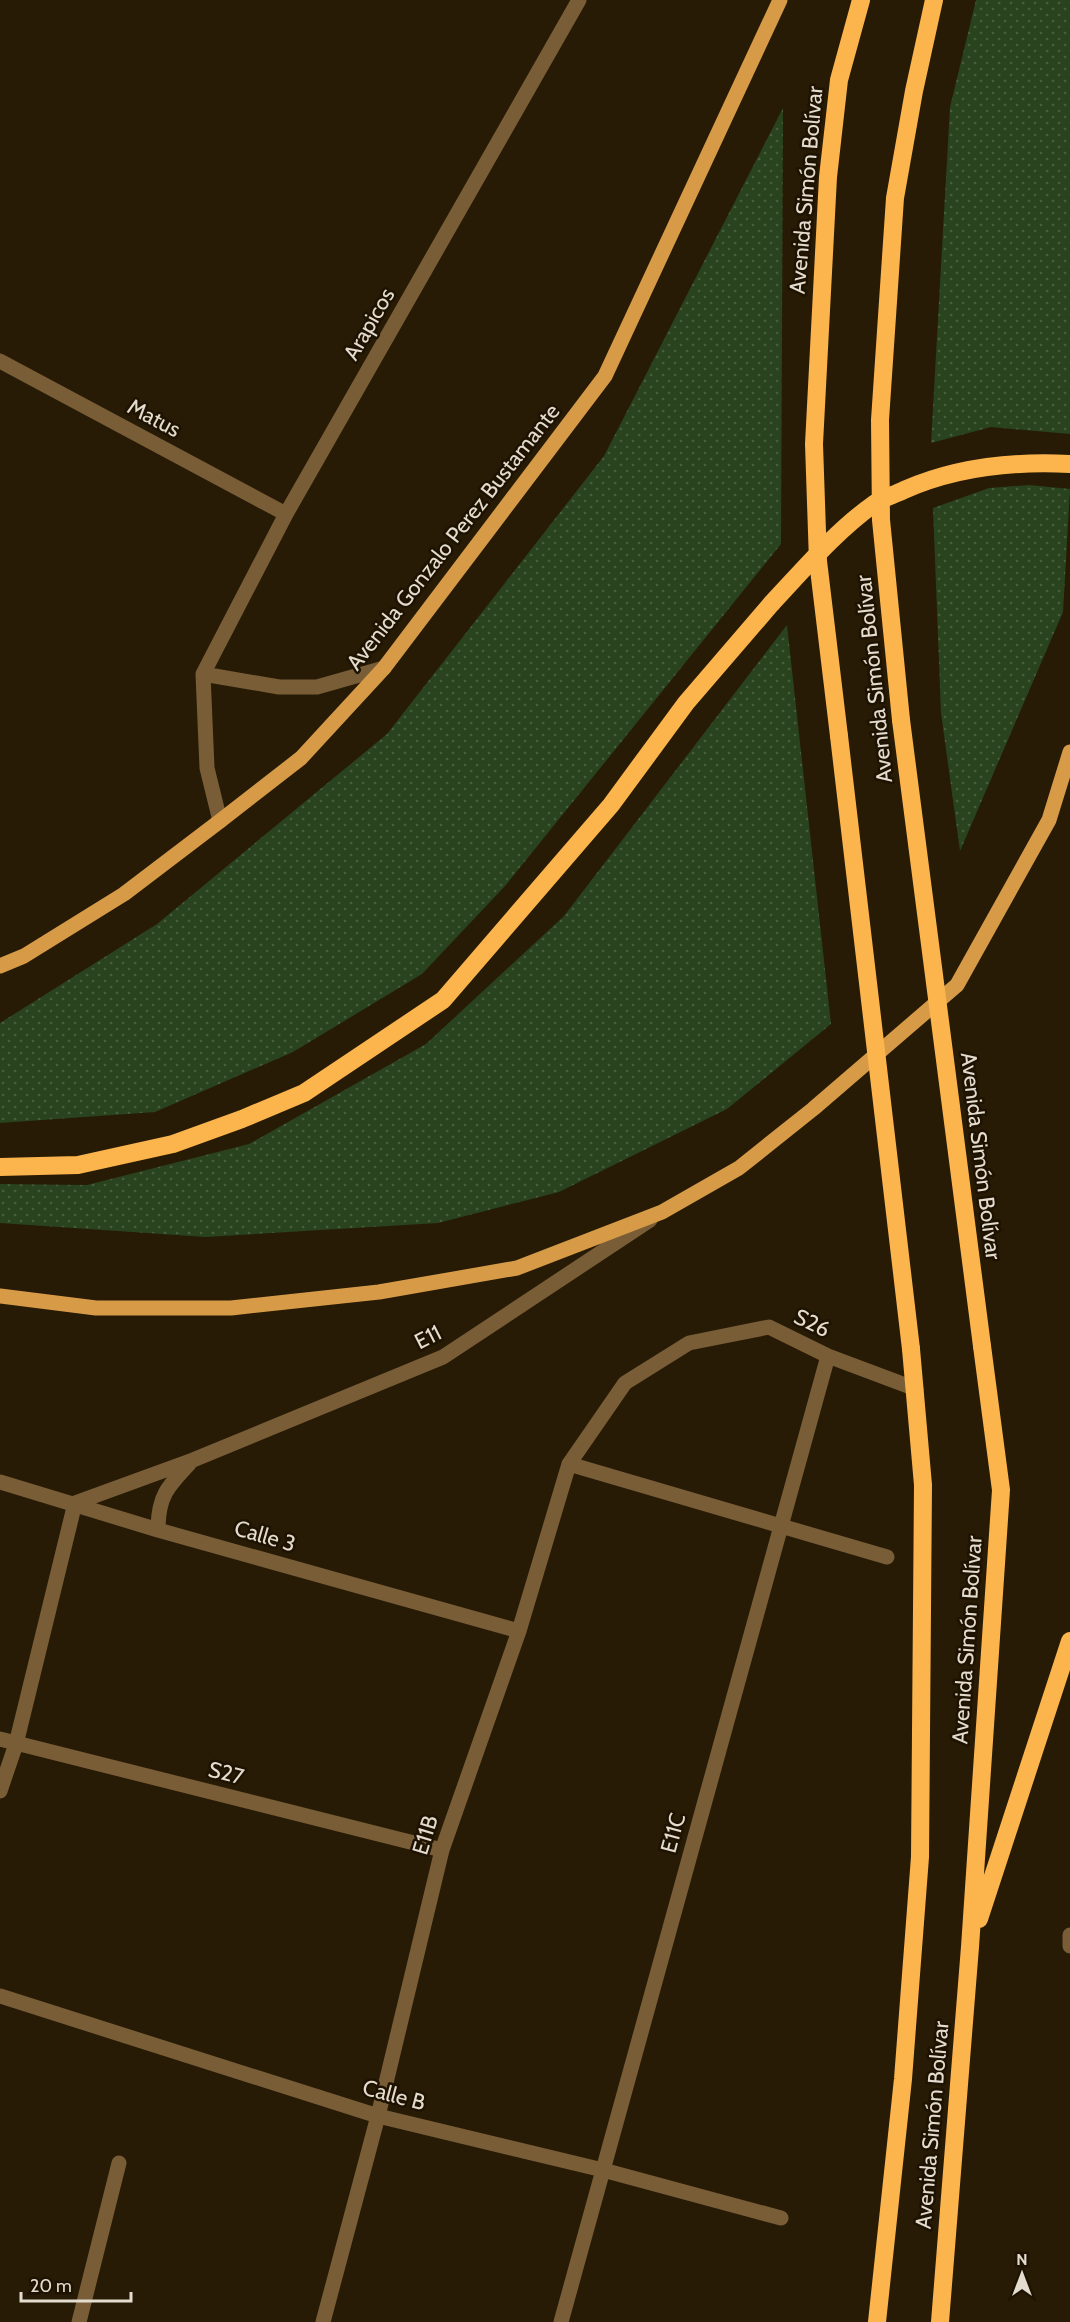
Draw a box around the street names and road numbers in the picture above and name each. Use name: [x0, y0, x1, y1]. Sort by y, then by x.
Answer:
street label: Avenida Simón Bolívar: [783, 85, 829, 295]
street label: Arapicos: [338, 283, 400, 365]
street label: Matus: [123, 393, 185, 443]
street label: Avenida Gonzalo Perez Bustamante: [341, 398, 565, 676]
street label: Avenida Simón Bolívar: [850, 574, 898, 784]
street label: Avenida Simón Bolívar: [955, 1051, 1007, 1261]
street label: S26: [790, 1303, 834, 1343]
street label: E11: [410, 1319, 446, 1355]
street label: Calle 3: [231, 1514, 299, 1558]
street label: Avenida Simón Bolívar: [946, 1535, 988, 1745]
street label: S27: [206, 1756, 246, 1790]
street label: E11C: [655, 1810, 691, 1856]
street label: E11B: [406, 1812, 444, 1858]
street label: Avenida Simón Bolívar: [909, 2020, 955, 2230]
street label: Calle B: [360, 2074, 428, 2116]

